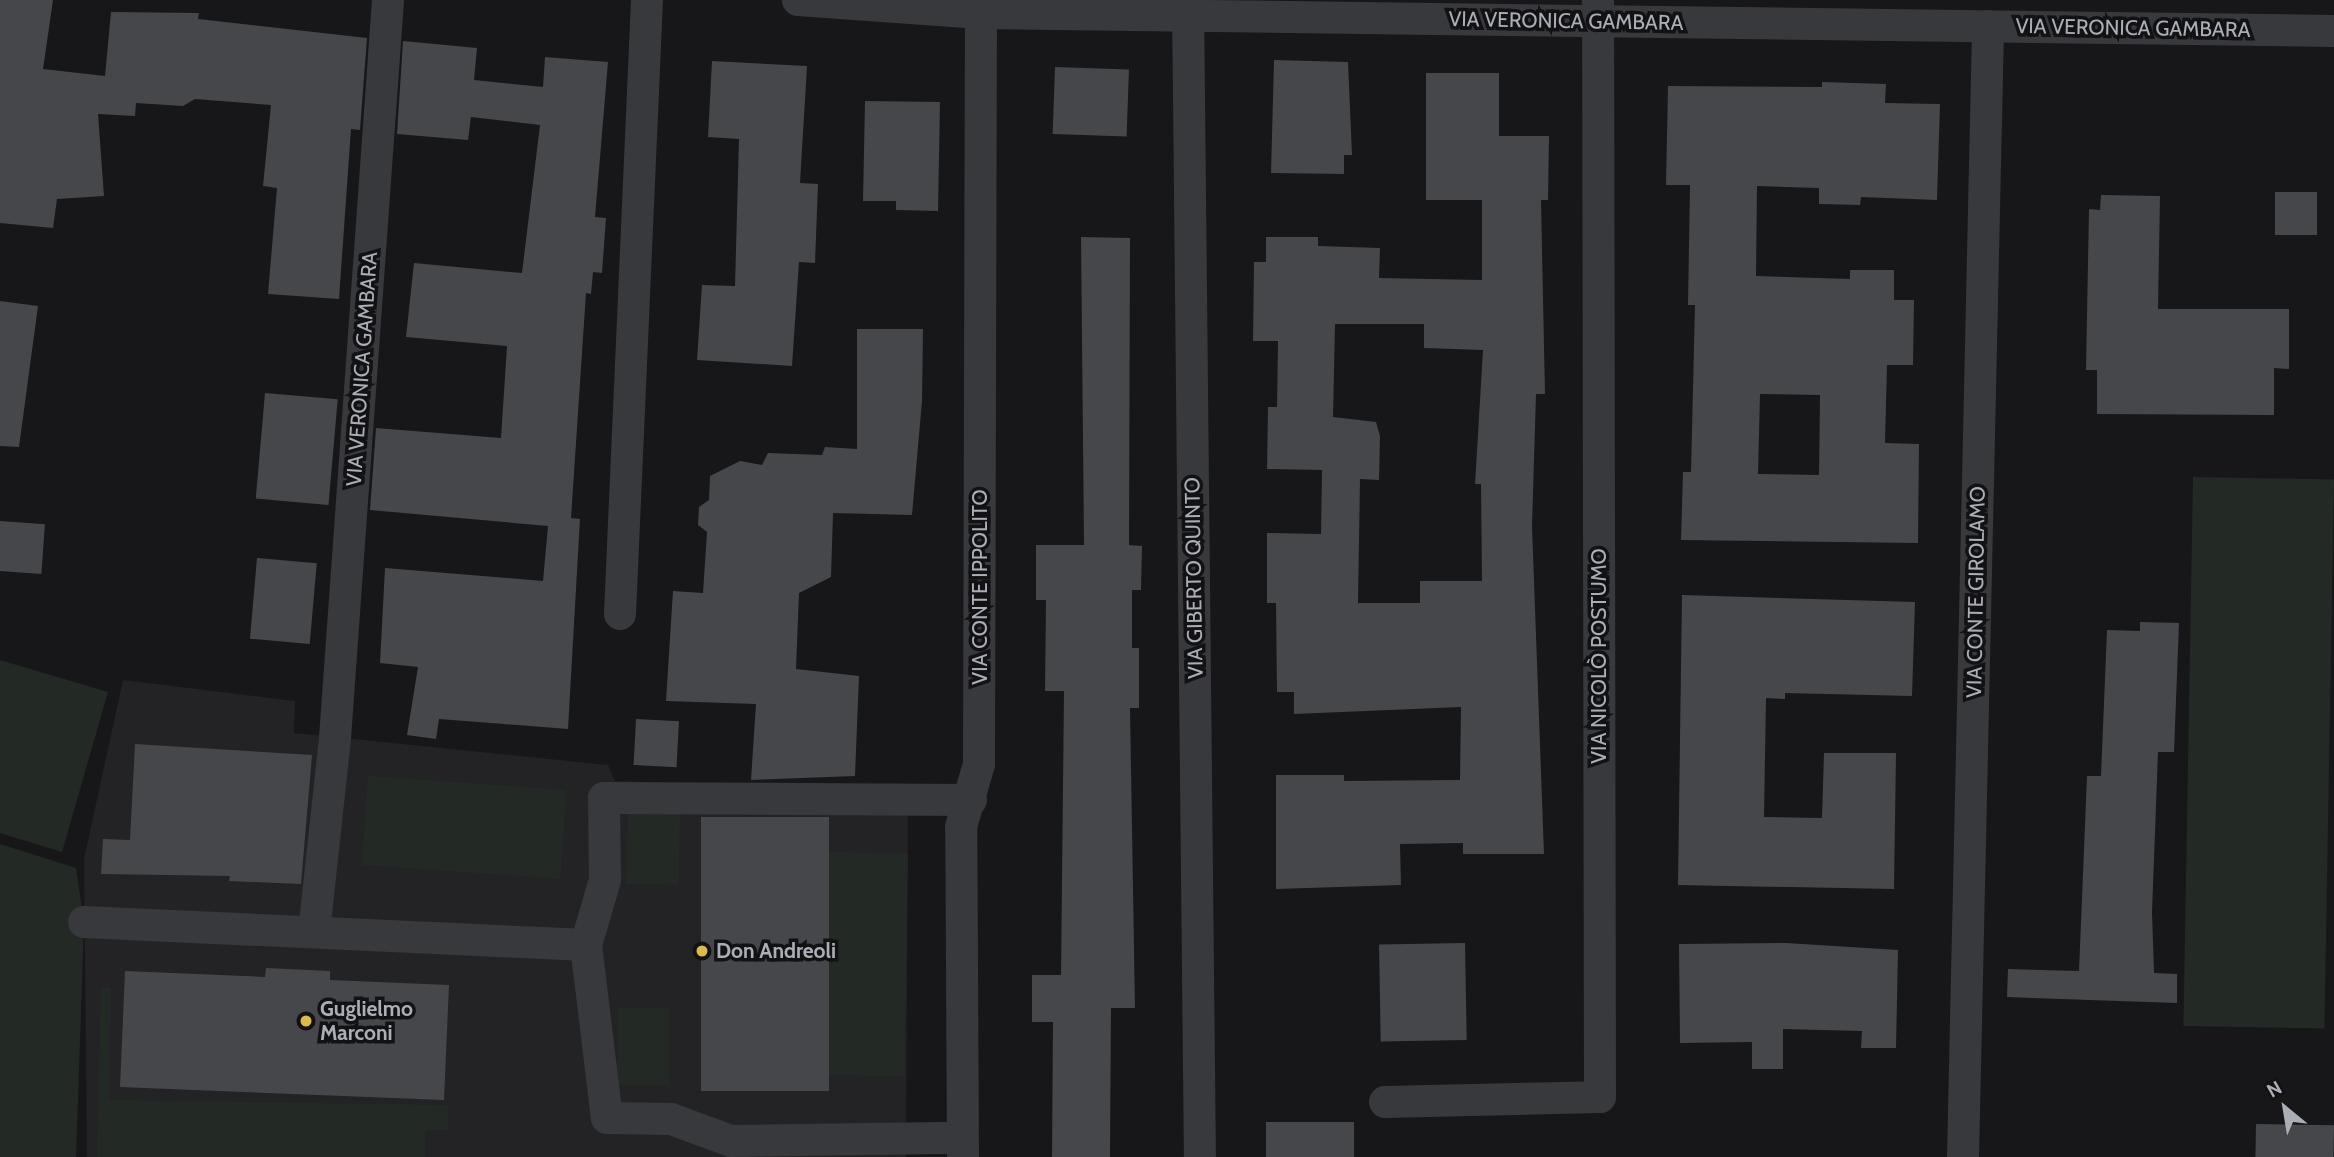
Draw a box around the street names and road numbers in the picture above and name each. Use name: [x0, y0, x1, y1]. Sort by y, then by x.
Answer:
street label: VIA VERONICA GAMBARA: [1448, 6, 1684, 36]
street label: VIA VERONICA GAMBARA: [2015, 13, 2251, 43]
street label: VIA VERONICA GAMBARA: [341, 251, 383, 487]
street label: VIA GIBERTO QUINTO: [1180, 477, 1208, 679]
street label: VIA CONTE GIROLAMO: [1962, 486, 1990, 698]
street label: VIA CONTE IPPOLITO: [967, 489, 993, 685]
street label: VIA NICOLÒ POSTUMO: [1586, 548, 1612, 764]

